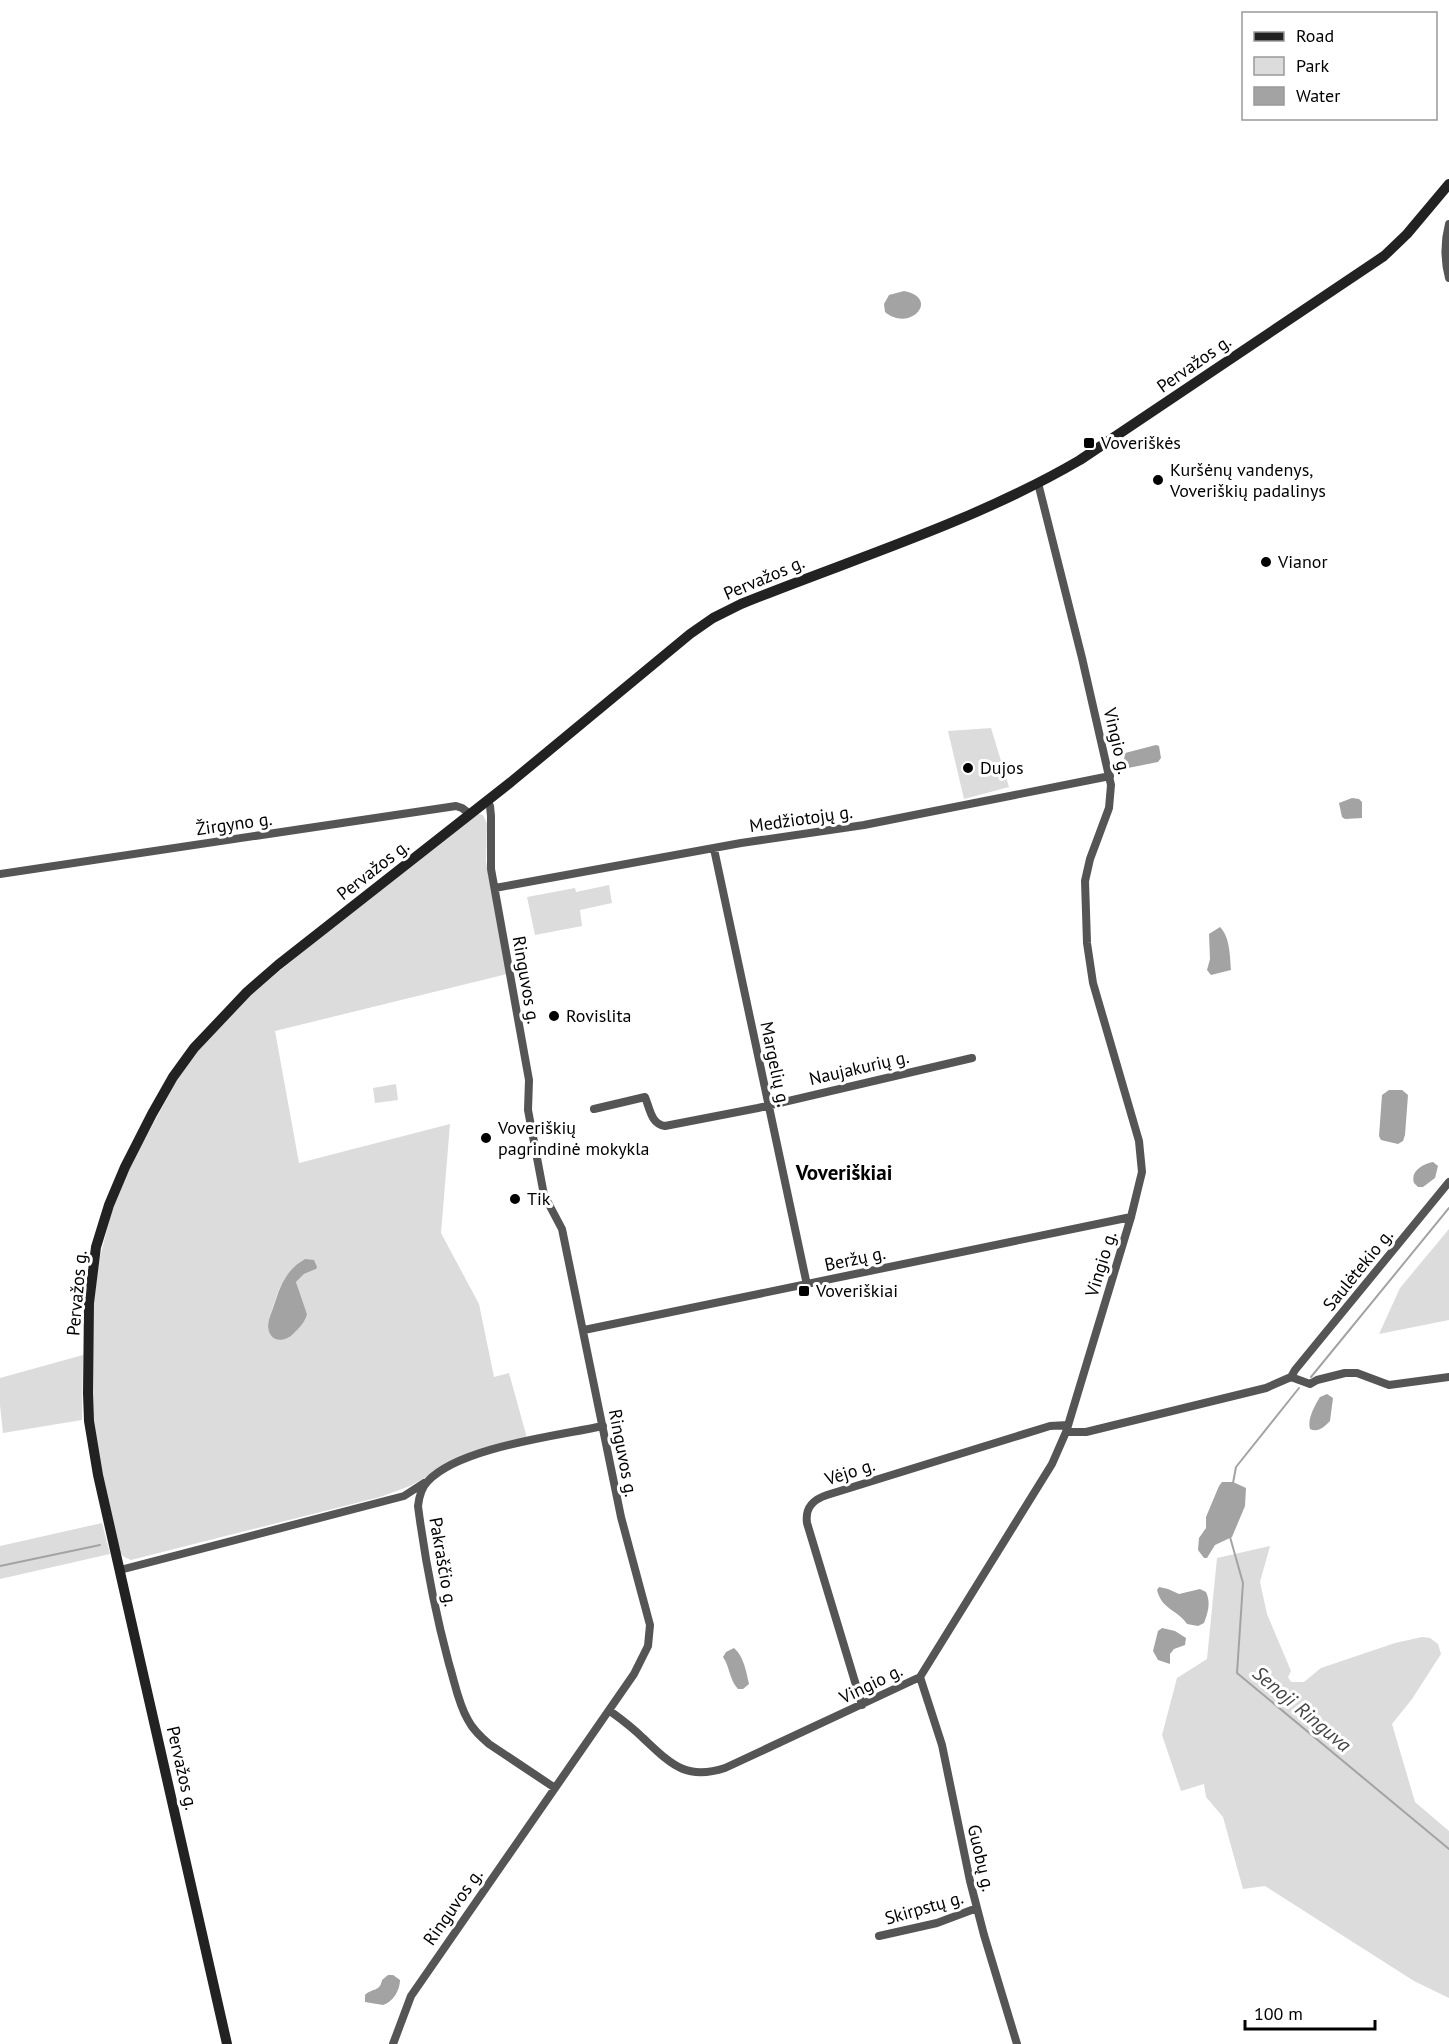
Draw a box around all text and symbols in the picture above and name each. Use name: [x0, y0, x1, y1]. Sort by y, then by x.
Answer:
legend: [1242, 12, 1437, 120]
text: Road: [1296, 24, 1334, 47]
text: Park: [1296, 54, 1329, 77]
text: Water: [1296, 84, 1340, 107]
street label: Pervažos g.: [1152, 330, 1235, 398]
place label: Voveriškės: [1100, 431, 1181, 454]
marker: Voveriškės: [1082, 436, 1096, 450]
place label: Kuršėnų vandenys, Voveriškių padalinys: [1169, 458, 1326, 502]
marker: Kuršėnų vandenys, Voveriškių padalinys: [1151, 473, 1165, 487]
street label: Pervažos g.: [720, 550, 808, 605]
place label: Vianor: [1277, 550, 1328, 573]
marker: Vianor: [1259, 555, 1273, 569]
street label: Vingio g.: [1098, 705, 1136, 776]
place label: Dujos: [980, 756, 1024, 779]
marker: Dujos: [961, 761, 975, 775]
street label: Medžiotojų g.: [748, 800, 854, 837]
street label: Žirgyno g.: [194, 807, 273, 840]
street label: Pervažos g.: [332, 834, 413, 905]
street label: Ringuvos g.: [507, 934, 546, 1026]
place label: Rovislita: [566, 1004, 631, 1027]
marker: Rovislita: [547, 1009, 561, 1023]
street label: Margelių g.: [755, 1019, 796, 1108]
street label: Naujakurių g.: [807, 1045, 911, 1090]
place label: Voveriškių pagrindinė mokykla: [497, 1116, 649, 1160]
marker: Voveriškių pagrindinė mokykla: [479, 1131, 493, 1145]
district label: Voveriškiai: [795, 1159, 892, 1186]
place label: Tik: [527, 1187, 551, 1210]
marker: Tik: [508, 1192, 522, 1206]
street label: Saulėtekio g.: [1318, 1224, 1398, 1315]
street label: Vingio g.: [1079, 1228, 1121, 1300]
street label: Beržų g.: [822, 1241, 888, 1276]
street label: Pervažos g.: [61, 1249, 92, 1337]
place label: Voveriškiai: [815, 1279, 898, 1302]
marker: Voveriškiai: [797, 1284, 811, 1298]
street label: Ringuvos g.: [604, 1407, 643, 1499]
street label: Vėjo g.: [821, 1453, 878, 1491]
street label: Pakraščio g.: [424, 1515, 463, 1608]
street label: Vingio g.: [835, 1658, 906, 1709]
water label: Senoji Ringuva: [1247, 1660, 1357, 1758]
street label: Pervažos g.: [162, 1724, 203, 1812]
street label: Guobų g.: [963, 1822, 1000, 1894]
street label: Ringuvos g.: [418, 1864, 487, 1950]
street label: Skirpstų g.: [882, 1885, 966, 1930]
scale bar: [1245, 1993, 1376, 2031]
text: 100 m: [1254, 2002, 1303, 2025]

